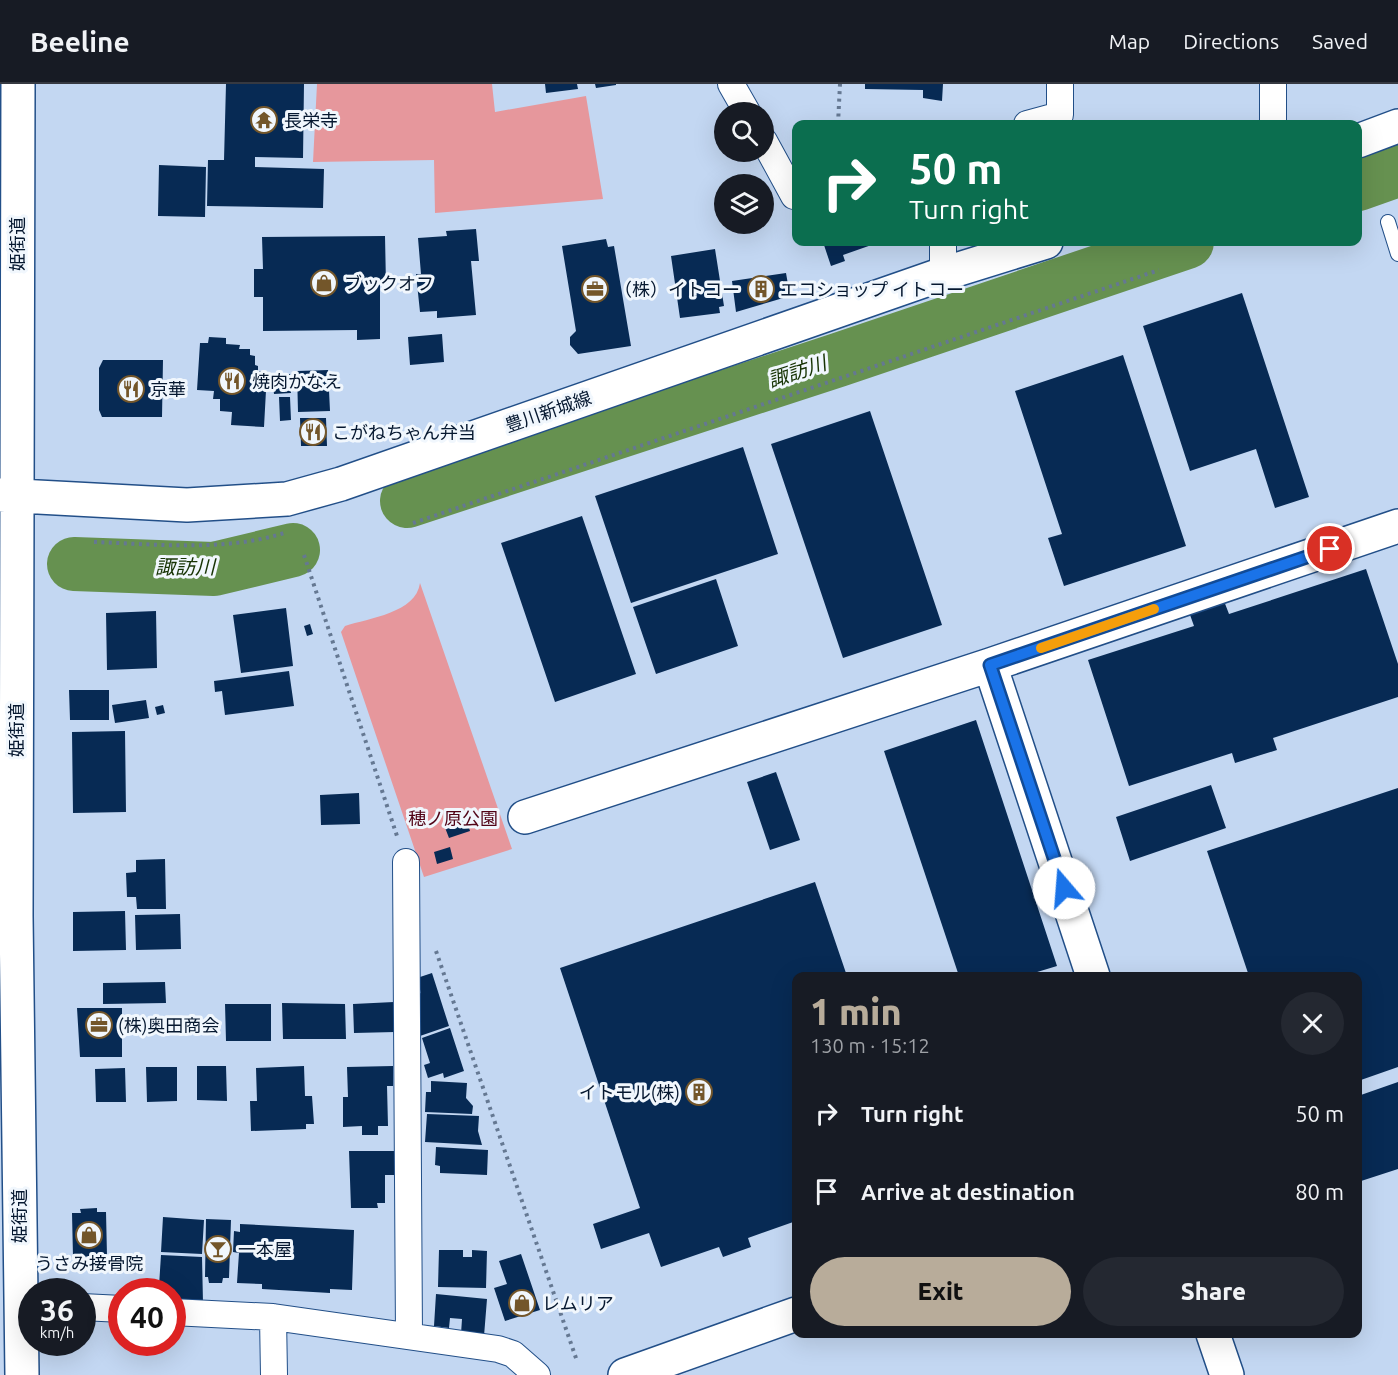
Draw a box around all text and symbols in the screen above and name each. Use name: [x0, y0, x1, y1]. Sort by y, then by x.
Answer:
text: Beeline: [30, 26, 130, 57]
text: Map: [1109, 29, 1150, 53]
text: Directions: [1183, 29, 1279, 53]
text: Saved: [1312, 29, 1368, 53]
map controls: [714, 102, 774, 234]
button: search: [714, 102, 774, 162]
temple icon: 長栄寺: [249, 105, 279, 135]
place label: 長栄寺: [284, 110, 338, 130]
icon: right: [810, 144, 888, 222]
text: 50 m: [909, 145, 1003, 192]
button: layers: [714, 174, 774, 234]
text: Turn right: [909, 194, 1029, 224]
street label: 姫街道: [7, 217, 27, 271]
shop icon: ブックオフ: [309, 268, 339, 298]
place label: ブックオフ: [344, 273, 434, 293]
office icon: （株）イトコー: [580, 274, 610, 304]
building icon: エコショップ イトコー: [746, 274, 776, 304]
place label: （株）イトコー: [614, 279, 740, 299]
place label: エコショップ イトコー: [780, 279, 964, 299]
water label: 諏訪川: [765, 350, 831, 391]
restaurant icon: 焼肉かなえ: [217, 366, 247, 396]
place label: 焼肉かなえ: [252, 371, 342, 391]
restaurant icon: 京華: [116, 374, 146, 404]
place label: 京華: [150, 379, 186, 399]
street label: 豊川新城線: [502, 387, 594, 435]
restaurant icon: こがねちゃん弁当: [298, 417, 328, 447]
place label: こがねちゃん弁当: [332, 422, 476, 442]
pin: [1304, 523, 1355, 574]
icon: arrive: [1313, 532, 1346, 565]
water label: 諏訪川: [155, 555, 217, 578]
street label: 姫街道: [6, 703, 26, 757]
park label: 穂ノ原公園: [408, 808, 498, 828]
position arrow: [1032, 856, 1096, 920]
text: 1 min: [810, 991, 902, 1032]
button: close: [1281, 992, 1344, 1055]
office icon: (株)奥田商会: [84, 1010, 114, 1040]
place label: (株)奥田商会: [118, 1015, 219, 1036]
text: 130 m · 15:12: [810, 1034, 930, 1057]
building icon: イトモル(株): [684, 1077, 714, 1107]
place label: イトモル(株): [579, 1082, 680, 1103]
icon: right: [810, 1097, 843, 1130]
text: Turn right: [861, 1101, 963, 1126]
text: 50 m: [1295, 1101, 1344, 1126]
icon: arrive: [810, 1175, 843, 1208]
text: Arrive at destination: [861, 1179, 1075, 1204]
text: 80 m: [1295, 1179, 1344, 1204]
street label: 姫街道: [9, 1189, 29, 1243]
shop icon: うさみ接骨院: [74, 1220, 104, 1250]
bar icon: 一本屋: [203, 1234, 233, 1264]
place label: 一本屋: [238, 1239, 292, 1259]
place label: うさみ接骨院: [35, 1253, 143, 1273]
button: Exit: [810, 1257, 1071, 1326]
button: Share: [1083, 1257, 1344, 1326]
speed limit sign: 40: [108, 1278, 186, 1356]
shop icon: レムリア: [507, 1288, 537, 1318]
text: 36: [40, 1293, 74, 1327]
place label: レムリア: [542, 1293, 614, 1313]
text: km/h: [40, 1324, 74, 1341]

